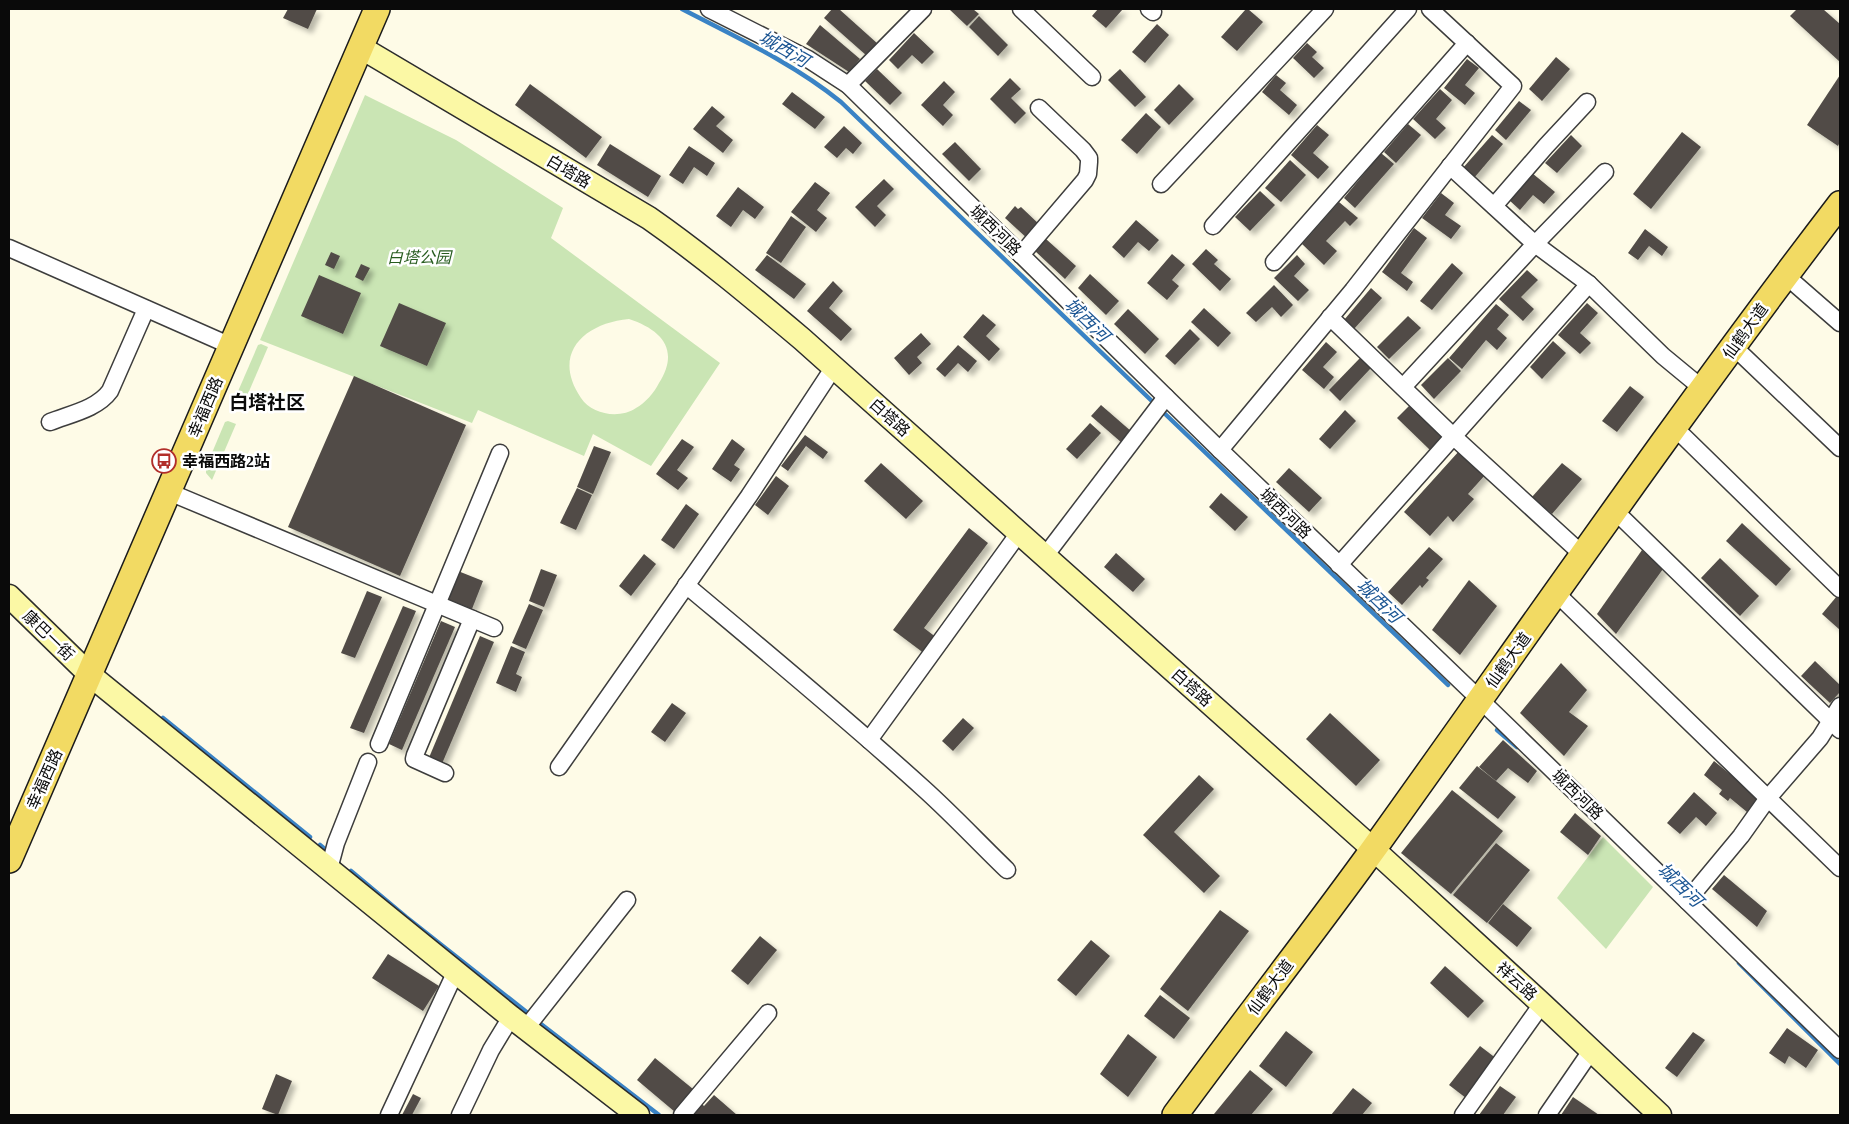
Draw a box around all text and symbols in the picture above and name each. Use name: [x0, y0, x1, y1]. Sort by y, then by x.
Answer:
water label: 城西河: [756, 27, 815, 73]
street label: 白塔路: [544, 152, 594, 191]
street label: 城西河路: [967, 202, 1025, 259]
park label: 白塔公园: [387, 249, 453, 266]
water label: 城西河: [1061, 294, 1116, 348]
street label: 仙鹤大道: [1720, 300, 1771, 362]
street label: 幸福西路: [185, 374, 226, 440]
district label: 白塔社区: [229, 392, 305, 413]
street label: 白塔路: [866, 395, 913, 440]
bus stop icon: 幸福西路2站: [151, 448, 177, 474]
place label: 幸福西路2站: [182, 453, 270, 470]
street label: 城西河路: [1257, 485, 1315, 542]
water label: 城西河: [1353, 575, 1408, 629]
street label: 康巴一街: [20, 607, 78, 664]
street label: 仙鹤大道: [1483, 629, 1534, 691]
street label: 白塔路: [1168, 665, 1215, 710]
street label: 幸福西路: [24, 747, 65, 812]
street label: 城西河路: [1549, 766, 1607, 823]
water label: 城西河: [1654, 859, 1709, 913]
street label: 仙鹤大道: [1244, 957, 1296, 1018]
street label: 祥云路: [1493, 959, 1540, 1004]

